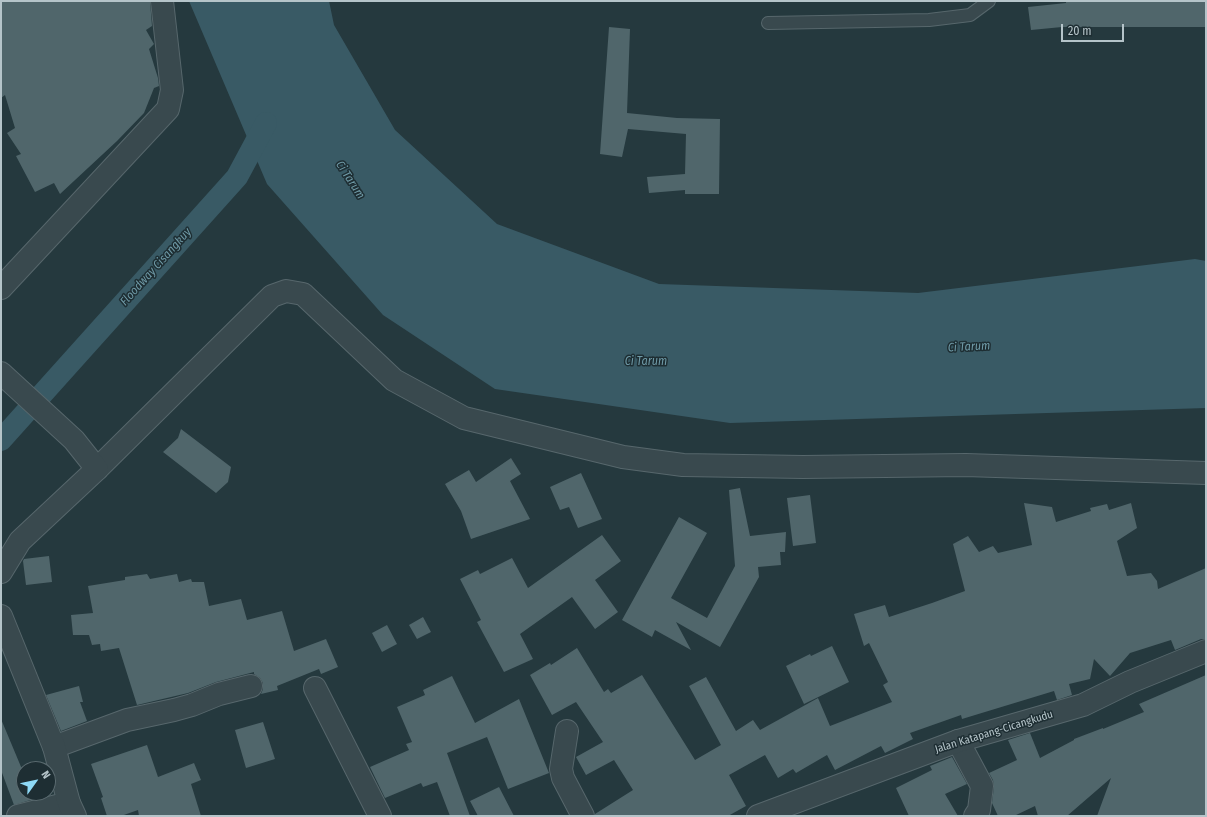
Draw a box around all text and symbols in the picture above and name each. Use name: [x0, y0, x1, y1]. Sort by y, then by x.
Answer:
scale bar: [1063, 16, 1126, 42]
text: 20 m: [1068, 24, 1092, 38]
water label: Ci Tarum: [332, 158, 368, 202]
water label: Floodway Cisangkuy: [117, 225, 195, 309]
water label: Ci Tarum: [947, 339, 991, 355]
water label: Ci Tarum: [625, 355, 667, 369]
street label: Jalan Katapang-Cicangkudu: [933, 708, 1055, 756]
north arrow: [16, 761, 56, 801]
text: N: [38, 768, 53, 781]

